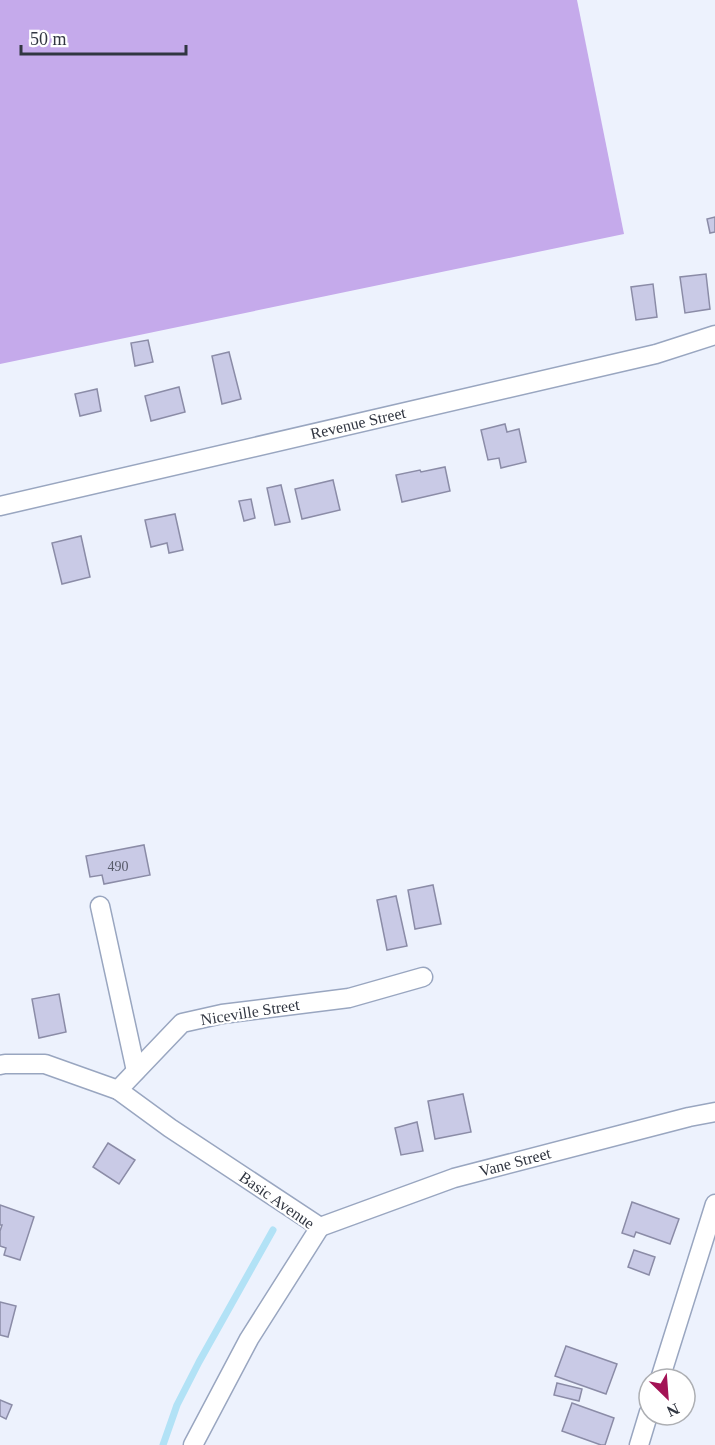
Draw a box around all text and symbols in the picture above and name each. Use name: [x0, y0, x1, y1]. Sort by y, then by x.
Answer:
scale bar: [21, 18, 186, 56]
text: 50 m: [30, 29, 67, 49]
street label: Revenue Street: [309, 404, 408, 442]
house number: 490: [108, 859, 129, 874]
street label: Niceville Street: [199, 996, 301, 1028]
street label: Vane Street: [477, 1144, 553, 1180]
street label: Basic Avenue: [236, 1168, 318, 1232]
north arrow: [637, 1367, 697, 1427]
text: N: [664, 1400, 682, 1420]

